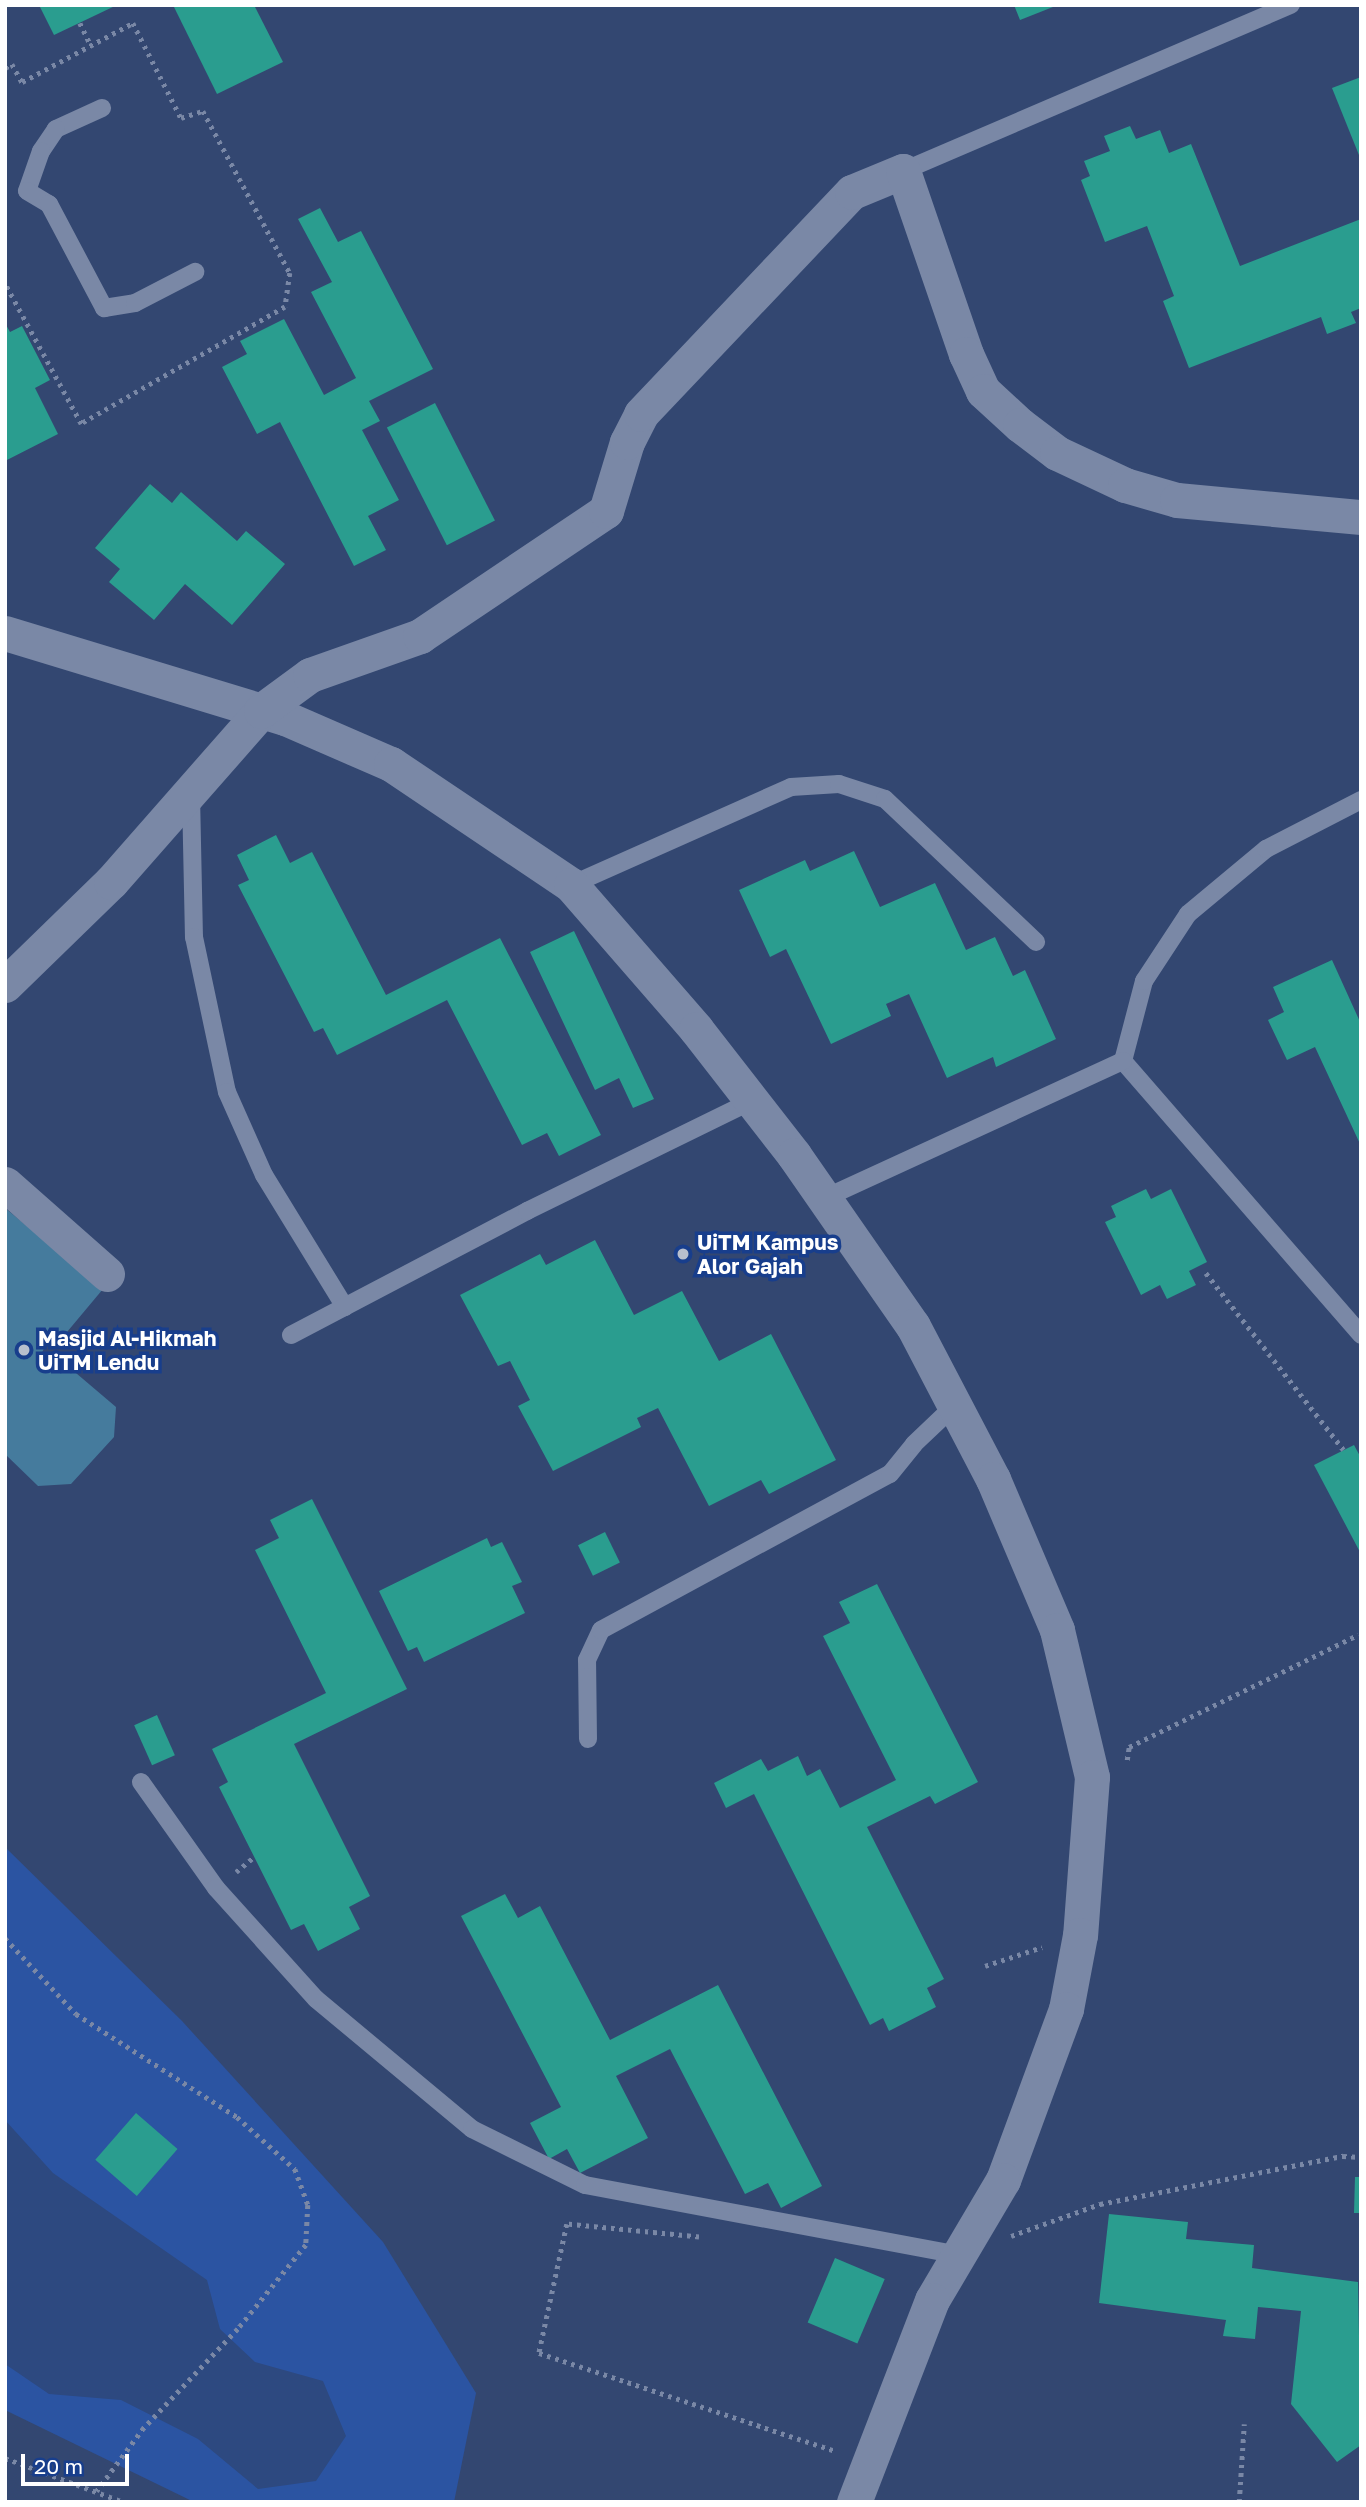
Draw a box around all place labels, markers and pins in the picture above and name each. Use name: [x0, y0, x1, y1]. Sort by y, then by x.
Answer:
place label: UiTM Kampus Alor Gajah: [697, 1229, 838, 1279]
marker: UiTM Kampus Alor Gajah: [675, 1246, 691, 1262]
place label: Masjid Al-Hikmah UiTM Lendu: [38, 1325, 216, 1375]
marker: Masjid Al-Hikmah UiTM Lendu: [16, 1342, 32, 1358]

